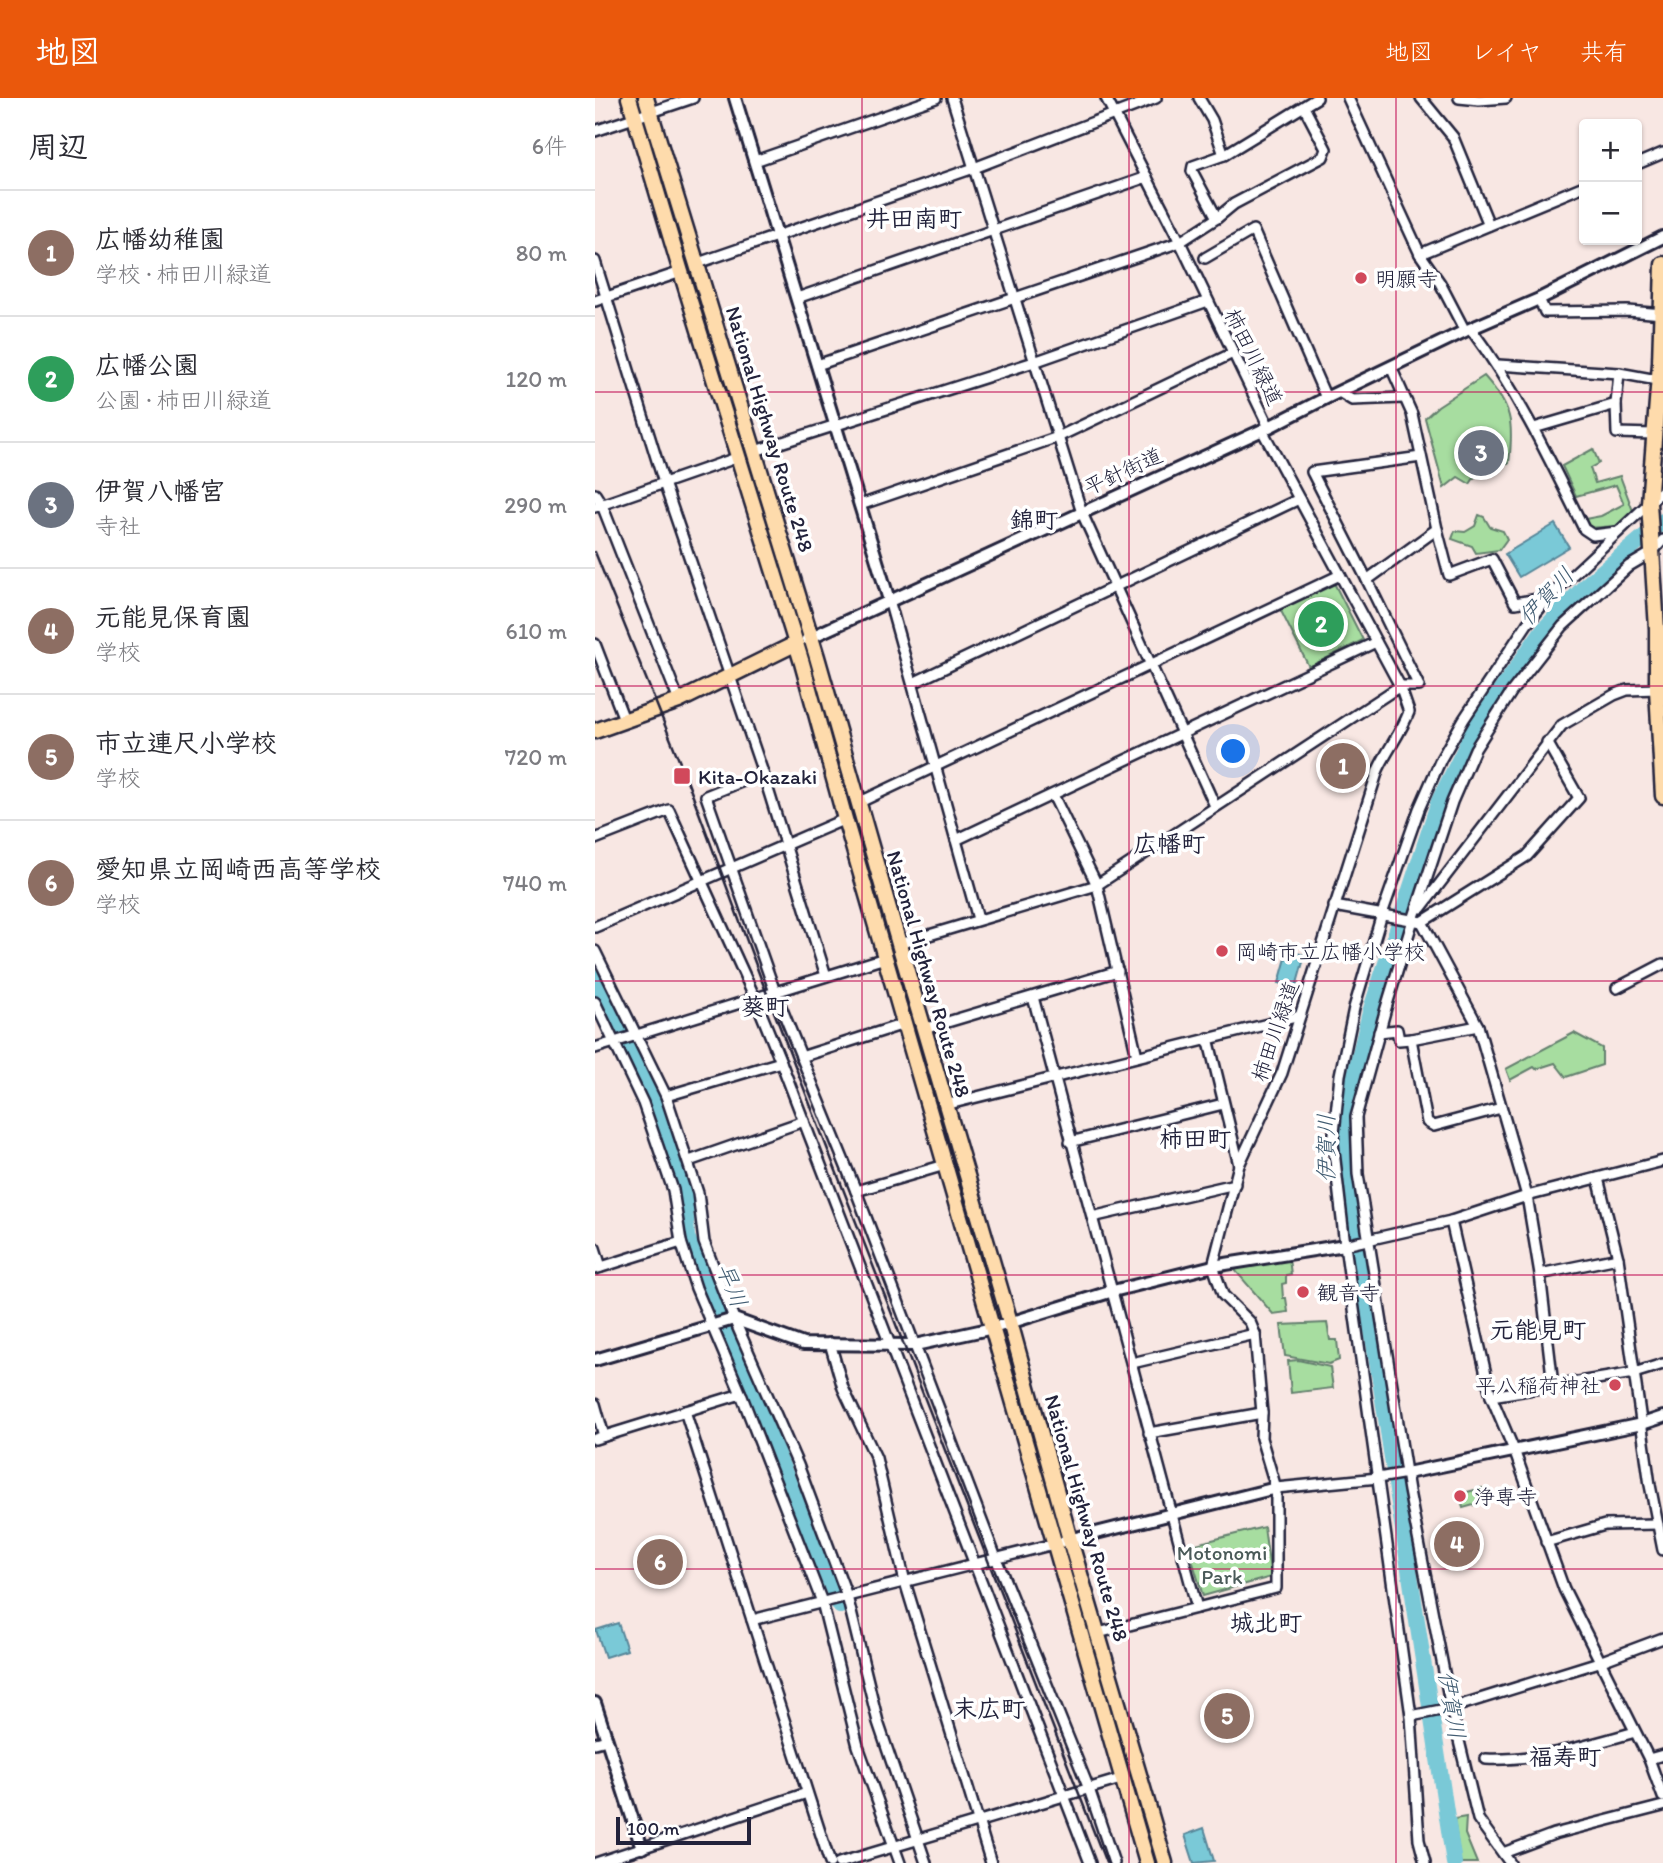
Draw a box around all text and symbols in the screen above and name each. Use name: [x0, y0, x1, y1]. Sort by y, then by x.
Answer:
text: 地図: [35, 32, 101, 71]
text: 地図: [1385, 37, 1433, 66]
text: レイヤ: [1471, 37, 1542, 66]
text: 共有: [1580, 37, 1628, 66]
map controls: [1579, 119, 1642, 245]
button: +: [1579, 119, 1642, 182]
text: 周辺: [28, 128, 88, 165]
text: 6件: [532, 132, 567, 160]
button: −: [1579, 182, 1642, 245]
district label: 井田南町: [866, 204, 962, 233]
text: 広幡幼稚園: [95, 223, 225, 255]
text: 1: [46, 239, 56, 267]
text: 80 m: [516, 239, 567, 267]
text: 学校 · 柿田川緑道: [95, 260, 272, 288]
place label: 明願寺: [1375, 266, 1438, 291]
marker: 明願寺: [1353, 270, 1369, 286]
street label: National Highway Route 248: [721, 303, 819, 555]
street label: 柿田川緑道: [1220, 304, 1288, 410]
text: 広幡公園: [95, 349, 199, 381]
text: 2: [45, 365, 57, 393]
text: 120 m: [506, 365, 567, 393]
text: 公園 · 柿田川緑道: [95, 386, 272, 414]
pin: 3: [1458, 427, 1504, 479]
street label: 平針街道: [1080, 442, 1166, 500]
text: 伊賀八幡宮: [95, 475, 225, 507]
text: 3: [45, 491, 57, 519]
text: 290 m: [504, 491, 567, 519]
district label: 錦町: [1010, 505, 1058, 534]
text: 寺社: [95, 512, 141, 540]
water label: 伊賀川: [1512, 561, 1580, 631]
pin: 2: [1298, 598, 1344, 650]
text: 元能見保育園: [95, 601, 251, 633]
text: 4: [44, 617, 58, 645]
text: 610 m: [505, 617, 567, 645]
text: 学校: [95, 638, 141, 666]
text: 市立連尺小学校: [95, 727, 277, 759]
your location: [1216, 734, 1250, 768]
pin: 1: [1320, 740, 1366, 792]
text: 5: [45, 743, 57, 771]
text: 720 m: [505, 743, 567, 771]
text: 学校: [95, 764, 141, 792]
place label: Kita-Okazaki: [698, 764, 817, 789]
marker: Kita-Okazaki: [672, 766, 692, 786]
district label: 広幡町: [1133, 829, 1205, 858]
street label: National Highway Route 248: [882, 848, 976, 1100]
text: 愛知県立岡崎西高等学校: [95, 853, 381, 885]
text: 6: [45, 869, 57, 897]
text: 740 m: [503, 869, 567, 897]
text: 学校: [95, 890, 141, 918]
place label: 岡崎市立広幡小学校: [1236, 939, 1425, 964]
marker: 岡崎市立広幡小学校: [1214, 943, 1230, 959]
street label: 柿田川緑道: [1246, 977, 1304, 1085]
district label: 葵町: [741, 992, 789, 1021]
water label: 伊賀川: [1312, 1114, 1340, 1183]
district label: 柿田町: [1159, 1124, 1231, 1153]
water label: 早川: [710, 1258, 754, 1312]
place label: 観音寺: [1317, 1280, 1380, 1305]
marker: 観音寺: [1295, 1284, 1311, 1300]
district label: 元能見町: [1490, 1315, 1586, 1344]
place label: 平八稲荷神社: [1475, 1373, 1601, 1398]
marker: 平八稲荷神社: [1607, 1377, 1623, 1393]
street label: National Highway Route 248: [1040, 1392, 1134, 1644]
place label: 浄専寺: [1474, 1484, 1537, 1509]
marker: 浄専寺: [1452, 1488, 1468, 1504]
pin: 4: [1434, 1518, 1480, 1570]
pin: 6: [637, 1536, 683, 1588]
park label: Motonomi Park: [1177, 1540, 1267, 1589]
district label: 城北町: [1230, 1608, 1302, 1637]
water label: 伊賀川: [1433, 1669, 1471, 1741]
pin: 5: [1204, 1690, 1250, 1742]
district label: 末広町: [953, 1694, 1025, 1723]
district label: 福寿町: [1529, 1742, 1601, 1771]
scale bar: [616, 1814, 751, 1846]
text: 100 m: [627, 1817, 679, 1840]

